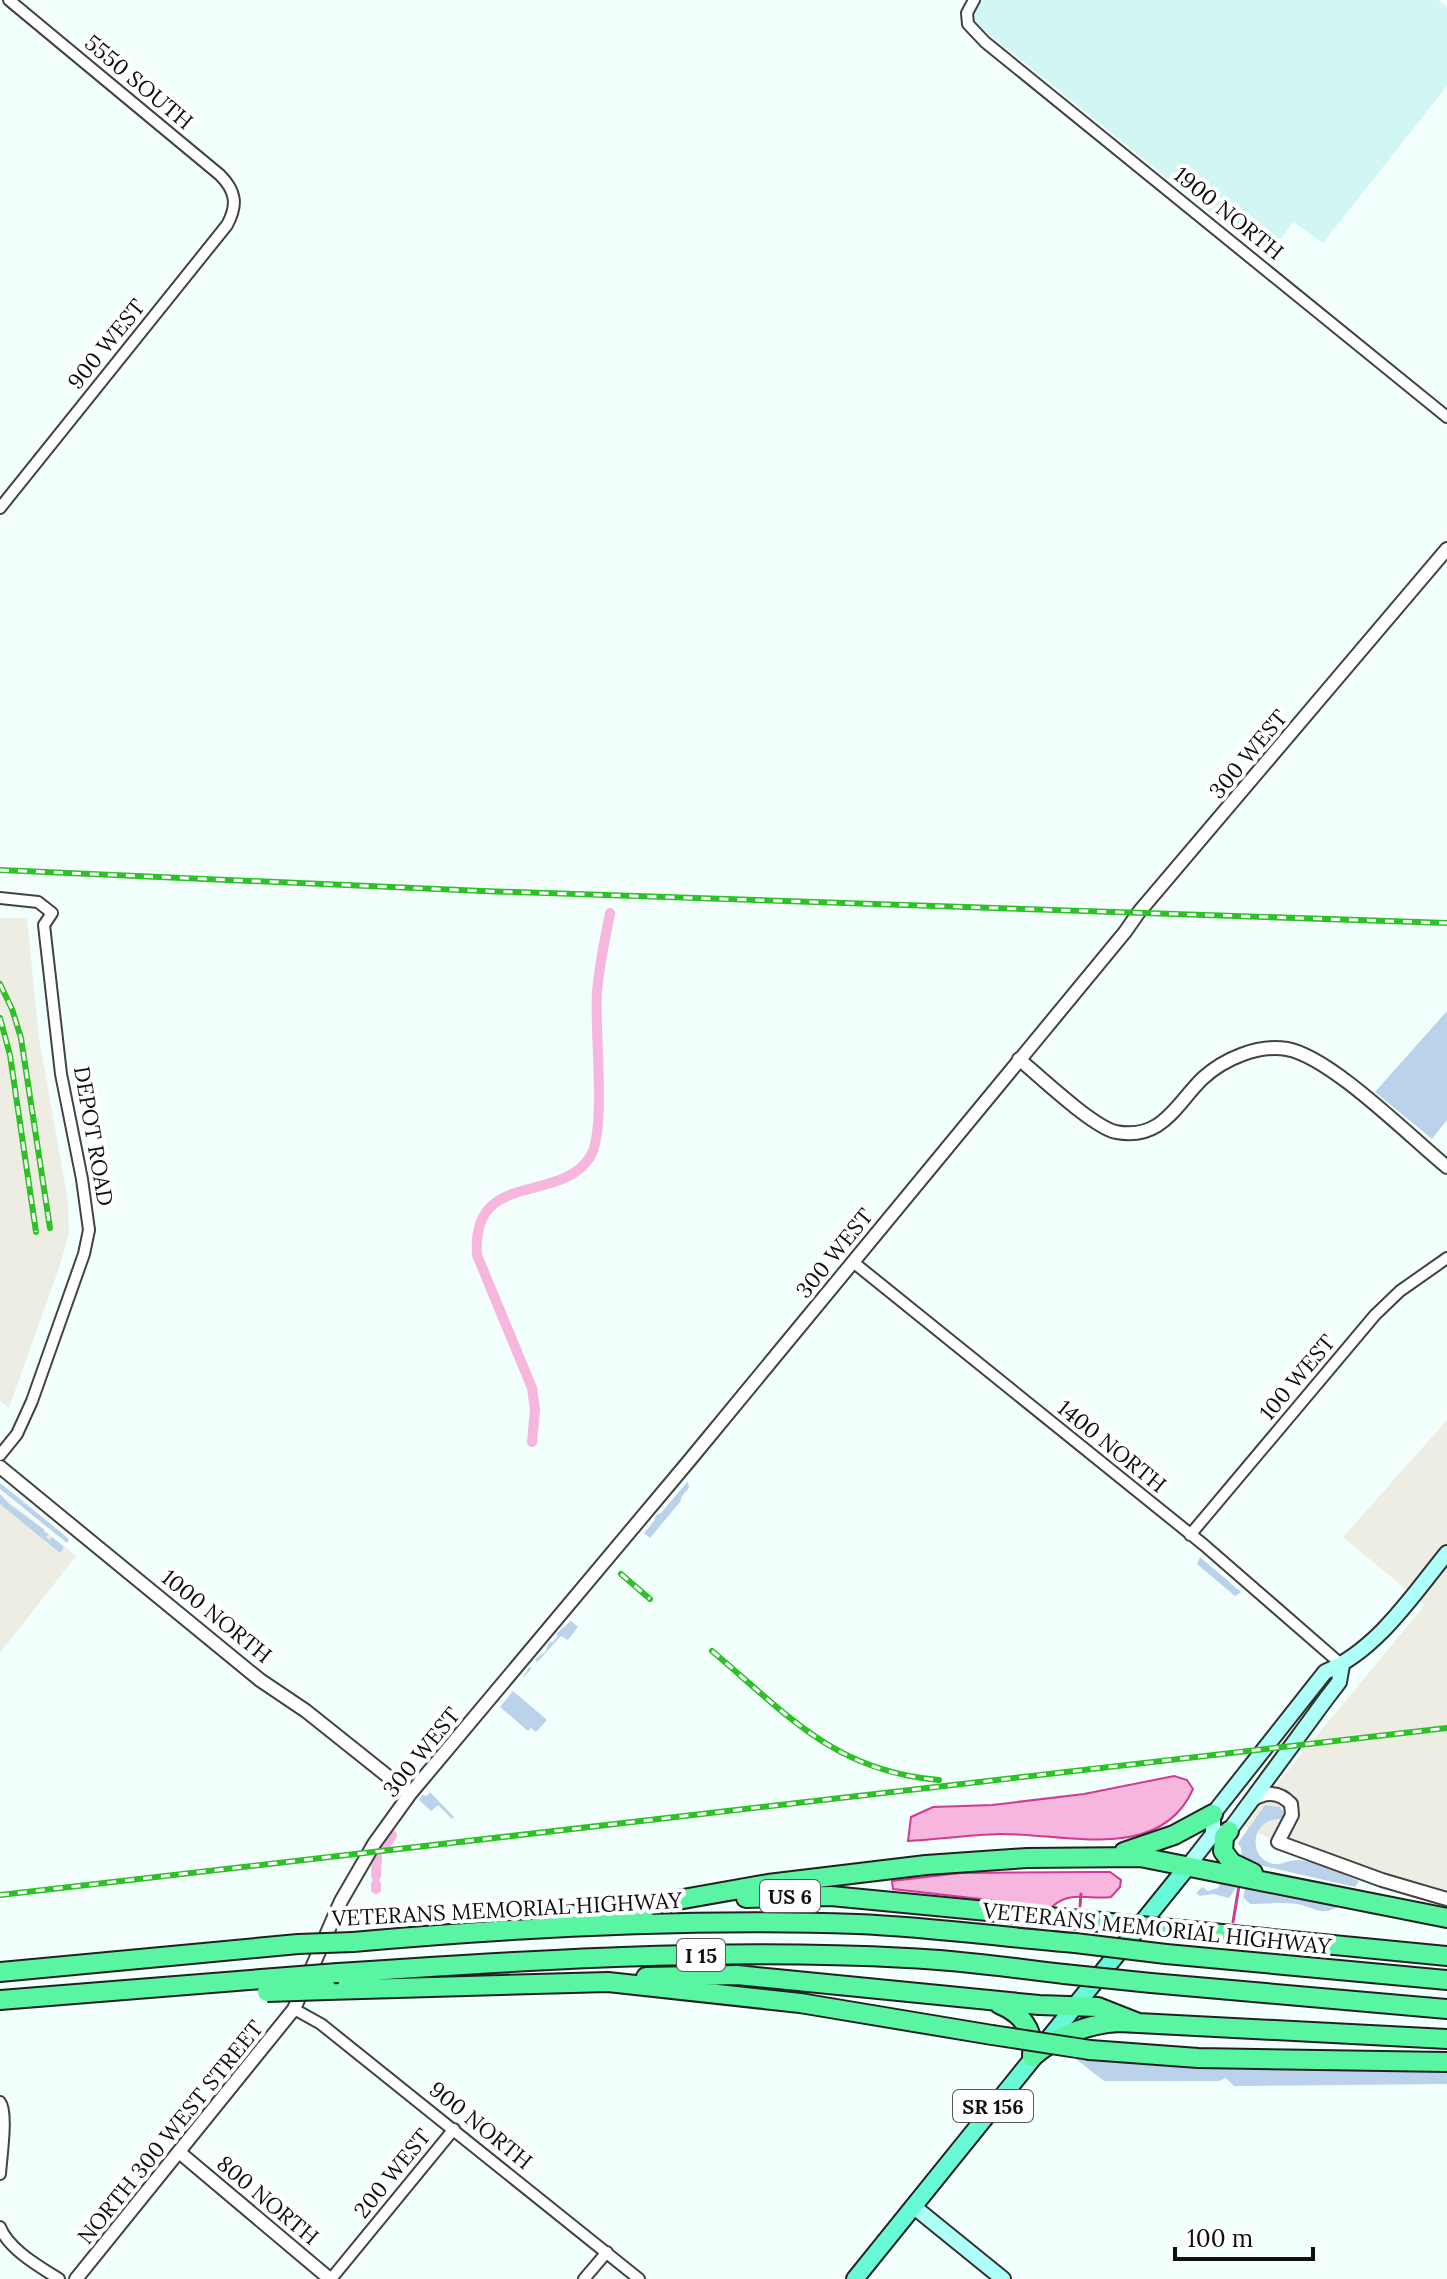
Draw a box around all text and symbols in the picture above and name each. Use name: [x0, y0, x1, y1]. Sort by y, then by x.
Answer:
street label: 5550 SOUTH: [79, 29, 199, 135]
street label: 1900 NORTH: [1169, 160, 1289, 266]
street label: 900 WEST: [61, 293, 151, 395]
street label: 300 WEST: [1203, 704, 1293, 804]
street label: DEPOT ROAD: [68, 1064, 120, 1208]
street label: 300 WEST: [789, 1202, 879, 1304]
street label: 100 WEST: [1253, 1328, 1341, 1426]
street label: 1400 NORTH: [1052, 1394, 1172, 1498]
street label: 1000 NORTH: [156, 1563, 278, 1669]
street label: 300 WEST: [376, 1701, 466, 1803]
road number: US 6: [760, 1880, 820, 1912]
street label: VETERANS MEMORIAL HIGHWAY: [330, 1886, 684, 1932]
street label: VETERANS MEMORIAL HIGHWAY: [980, 1896, 1334, 1960]
road number: I 15: [677, 1939, 725, 1971]
street label: NORTH 300 WEST STREET: [71, 2014, 269, 2250]
street label: 900 NORTH: [424, 2075, 538, 2175]
road number: SR 156: [953, 2090, 1033, 2122]
street label: 200 WEST: [347, 2123, 437, 2223]
street label: 800 NORTH: [211, 2149, 325, 2251]
scale bar: [1175, 2211, 1313, 2261]
text: 100 m: [1187, 2223, 1253, 2254]

